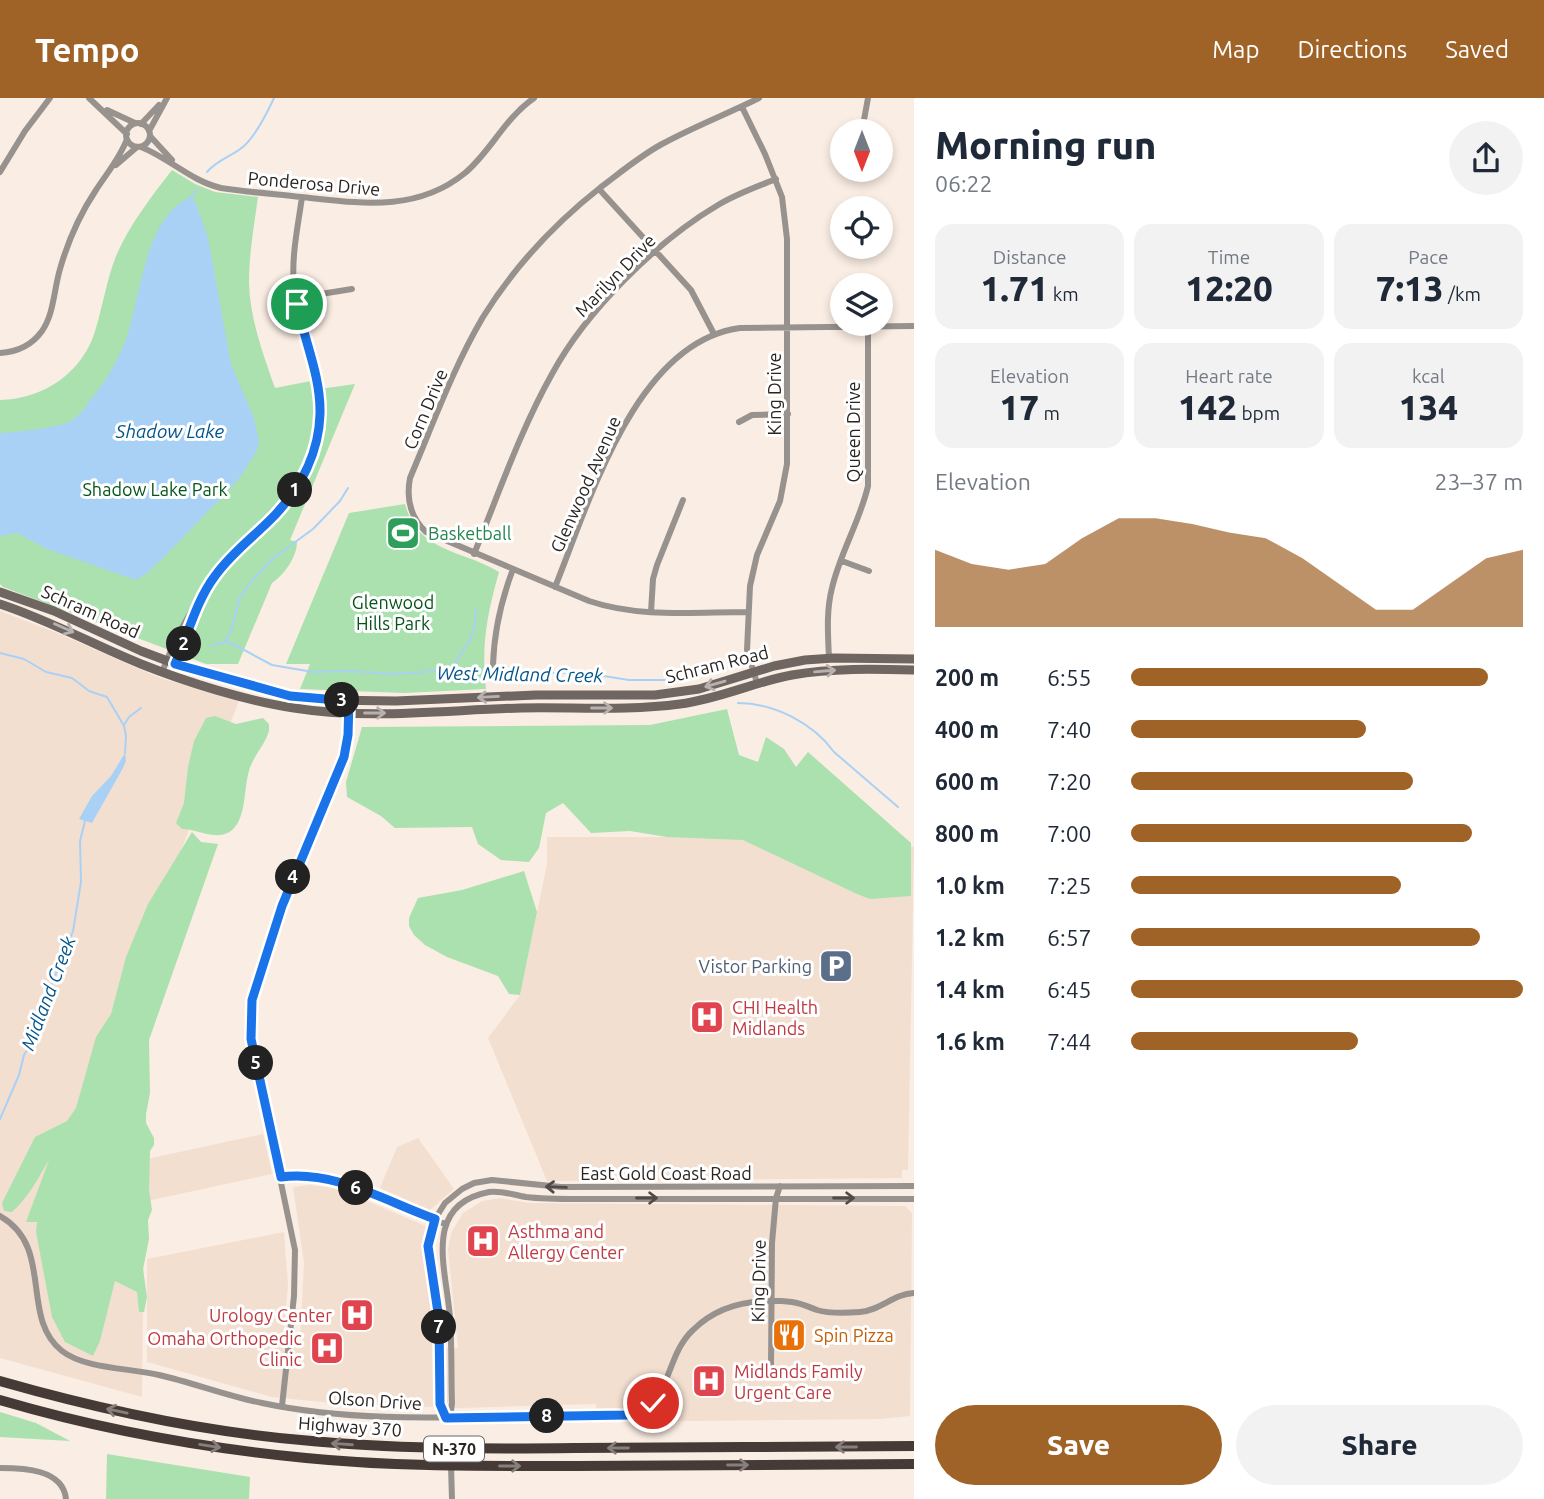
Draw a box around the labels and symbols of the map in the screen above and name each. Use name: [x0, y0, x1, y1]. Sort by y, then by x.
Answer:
north arrow: [830, 119, 892, 182]
street label: Ponderosa Drive: [247, 167, 381, 199]
street label: Marilyn Drive: [571, 230, 659, 320]
pin: [267, 274, 327, 334]
street label: King Drive: [764, 353, 784, 436]
street label: Corn Drive: [399, 366, 451, 452]
street label: Queen Drive: [843, 381, 864, 483]
street label: Glenwood Avenue: [546, 413, 624, 555]
water label: Shadow Lake: [115, 420, 225, 442]
pin: 1: [278, 472, 312, 508]
park label: Shadow Lake Park: [82, 479, 228, 499]
sports icon: Basketball: [384, 514, 422, 552]
place label: Basketball: [428, 523, 512, 543]
street label: Schram Road: [39, 580, 143, 642]
park label: Glenwood Hills Park: [352, 592, 434, 633]
one-way arrow: [52, 623, 74, 636]
pin: 2: [166, 626, 202, 662]
street label: Schram Road: [663, 642, 771, 686]
water label: West Midland Creek: [437, 662, 604, 686]
one-way arrow: [814, 664, 836, 677]
one-way arrow: [704, 679, 726, 692]
pin: 3: [324, 682, 360, 718]
one-way arrow: [477, 691, 500, 704]
one-way arrow: [590, 701, 613, 714]
one-way arrow: [363, 706, 386, 720]
pin: 4: [276, 860, 310, 894]
water label: Midland Creek: [16, 933, 80, 1053]
parking icon: Vistor Parking: [817, 947, 855, 985]
place label: Vistor Parking: [699, 956, 812, 976]
place label: CHI Health Midlands: [732, 997, 818, 1038]
hospital icon: CHI Health Midlands: [688, 998, 726, 1036]
pin: 5: [238, 1046, 274, 1080]
street label: East Gold Coast Road: [580, 1163, 752, 1183]
pin: 6: [338, 1170, 374, 1206]
one-way arrow: [544, 1180, 567, 1193]
one-way arrow: [832, 1191, 855, 1205]
one-way arrow: [636, 1192, 659, 1205]
place label: Asthma and Allergy Center: [508, 1221, 624, 1262]
hospital icon: Asthma and Allergy Center: [464, 1222, 502, 1260]
street label: King Drive: [747, 1239, 769, 1323]
hospital icon: Urology Center: [338, 1296, 376, 1334]
place label: Urology Center: [209, 1305, 332, 1325]
pin: 7: [422, 1310, 457, 1344]
restaurant icon: Spin Pizza: [770, 1316, 808, 1354]
place label: Spin Pizza: [814, 1325, 894, 1345]
place label: Omaha Orthopedic Clinic: [147, 1328, 302, 1369]
hospital icon: Omaha Orthopedic Clinic: [308, 1329, 346, 1367]
place label: Midlands Family Urgent Care: [734, 1361, 863, 1402]
hospital icon: Midlands Family Urgent Care: [690, 1362, 728, 1400]
pin: [623, 1373, 683, 1433]
street label: Olson Drive: [327, 1387, 423, 1413]
pin: 8: [530, 1398, 564, 1434]
one-way arrow: [106, 1403, 129, 1417]
street label: Highway 370: [297, 1412, 403, 1440]
road number: N-370: [424, 1436, 484, 1462]
one-way arrow: [331, 1437, 354, 1450]
one-way arrow: [198, 1440, 221, 1453]
one-way arrow: [835, 1440, 858, 1453]
one-way arrow: [607, 1441, 630, 1455]
one-way arrow: [726, 1458, 749, 1472]
one-way arrow: [498, 1459, 521, 1473]

